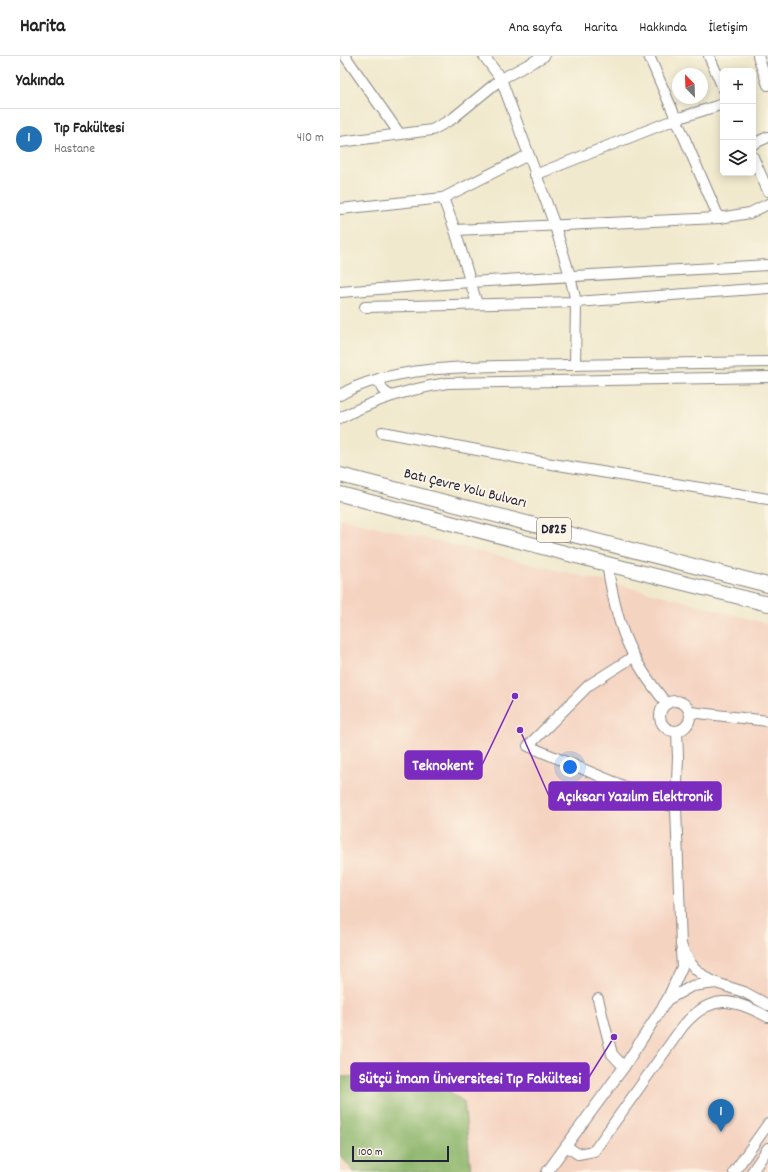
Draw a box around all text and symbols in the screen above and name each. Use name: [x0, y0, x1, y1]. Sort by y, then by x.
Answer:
text: Harita: [20, 14, 65, 41]
text: Ana sayfa: [508, 18, 562, 38]
text: Harita: [584, 18, 617, 38]
text: Hakkında: [639, 18, 687, 38]
text: İletişim: [709, 18, 748, 38]
north arrow: [672, 68, 708, 104]
map controls: [720, 68, 756, 176]
button: +: [720, 68, 756, 104]
text: Yakında: [16, 70, 64, 94]
button: −: [720, 104, 756, 140]
text: Tıp Fakültesi: [54, 118, 124, 140]
text: 1: [28, 129, 30, 148]
text: 410 m: [297, 129, 324, 148]
text: Hastane: [54, 140, 95, 159]
button: layers: [720, 140, 756, 176]
street label: Batı Çevre Yolu Bulvarı: [401, 463, 529, 515]
road number: D825: [537, 518, 571, 542]
callout: Teknokent: [405, 751, 482, 779]
text: Teknokent: [412, 755, 474, 778]
your location: [560, 757, 580, 777]
callout: Açıksarı Yazılım Elektronik: [549, 782, 721, 810]
text: Açıksarı Yazılım Elektronik: [557, 786, 713, 809]
callout: Sütçü İmam Üniversitesi Tıp Fakültesi: [351, 1063, 589, 1091]
text: Sütçü İmam Üniversitesi Tıp Fakültesi: [359, 1068, 581, 1091]
pin: 1: [708, 1099, 734, 1132]
scale bar: [352, 1144, 449, 1163]
text: 100 m: [358, 1145, 382, 1161]

